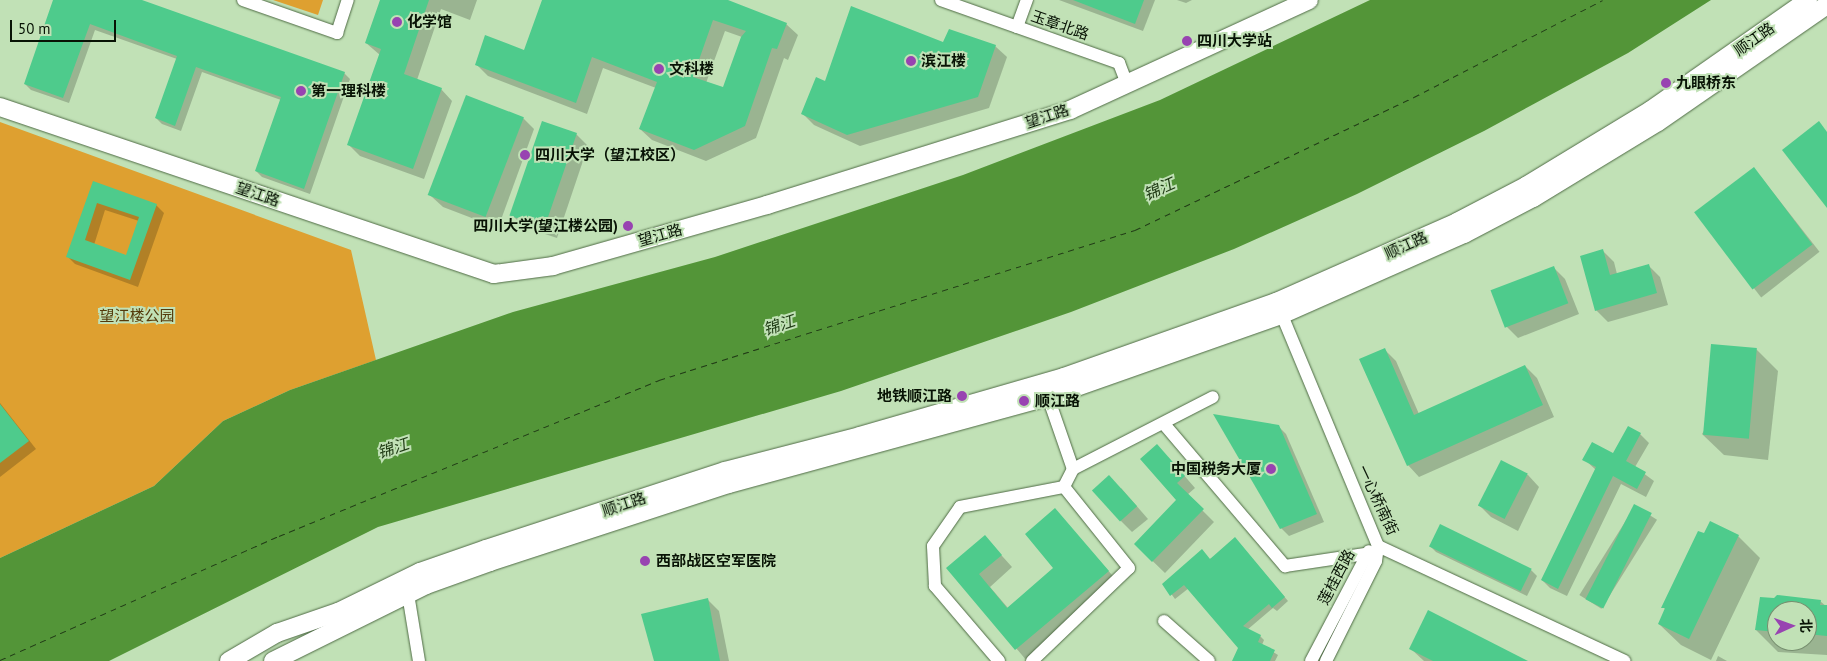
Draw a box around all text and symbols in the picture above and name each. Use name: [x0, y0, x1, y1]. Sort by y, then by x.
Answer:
street label: 玉章北路: [1029, 7, 1091, 43]
scale bar: [12, 10, 119, 42]
place label: 化学馆: [407, 13, 452, 31]
marker: 化学馆: [391, 16, 403, 28]
text: 50 m: [18, 19, 51, 38]
street label: 顺江路: [1730, 19, 1778, 59]
place label: 四川大学站: [1197, 32, 1272, 50]
marker: 四川大学站: [1181, 35, 1193, 47]
place label: 滨江楼: [921, 52, 966, 70]
marker: 滨江楼: [905, 55, 917, 67]
place label: 文科楼: [669, 60, 714, 78]
marker: 文科楼: [653, 63, 665, 75]
place label: 九眼桥东: [1676, 74, 1736, 92]
marker: 九眼桥东: [1660, 77, 1672, 89]
place label: 第一理科楼: [311, 82, 386, 100]
marker: 第一理科楼: [295, 85, 307, 97]
street label: 望江路: [1023, 100, 1071, 132]
place label: 四川大学（望江校区）: [535, 146, 685, 164]
marker: 四川大学（望江校区）: [519, 149, 531, 161]
water label: 锦江: [1140, 174, 1178, 204]
street label: 望江路: [234, 178, 282, 210]
place label: 四川大学(望江楼公园): [473, 217, 618, 235]
marker: 四川大学(望江楼公园): [622, 220, 634, 232]
street label: 望江路: [636, 220, 684, 250]
street label: 顺江路: [1382, 228, 1430, 262]
park label: 望江楼公园: [100, 307, 174, 325]
water label: 锦江: [761, 311, 797, 339]
place label: 地铁顺江路: [877, 387, 952, 405]
marker: 地铁顺江路: [956, 390, 968, 402]
place label: 顺江路: [1035, 392, 1080, 410]
marker: 顺江路: [1017, 394, 1031, 408]
water label: 锦江: [375, 434, 411, 462]
place label: 中国税务大厦: [1171, 460, 1261, 478]
street label: 一心桥南街: [1354, 462, 1402, 538]
marker: 中国税务大厦: [1265, 463, 1277, 475]
street label: 顺江路: [600, 488, 648, 520]
street label: 莲桂西路: [1314, 546, 1358, 608]
place label: 西部战区空军医院: [656, 552, 776, 570]
marker: 西部战区空军医院: [638, 554, 652, 568]
north arrow: [1767, 601, 1817, 651]
text: 北: [1797, 618, 1815, 633]

